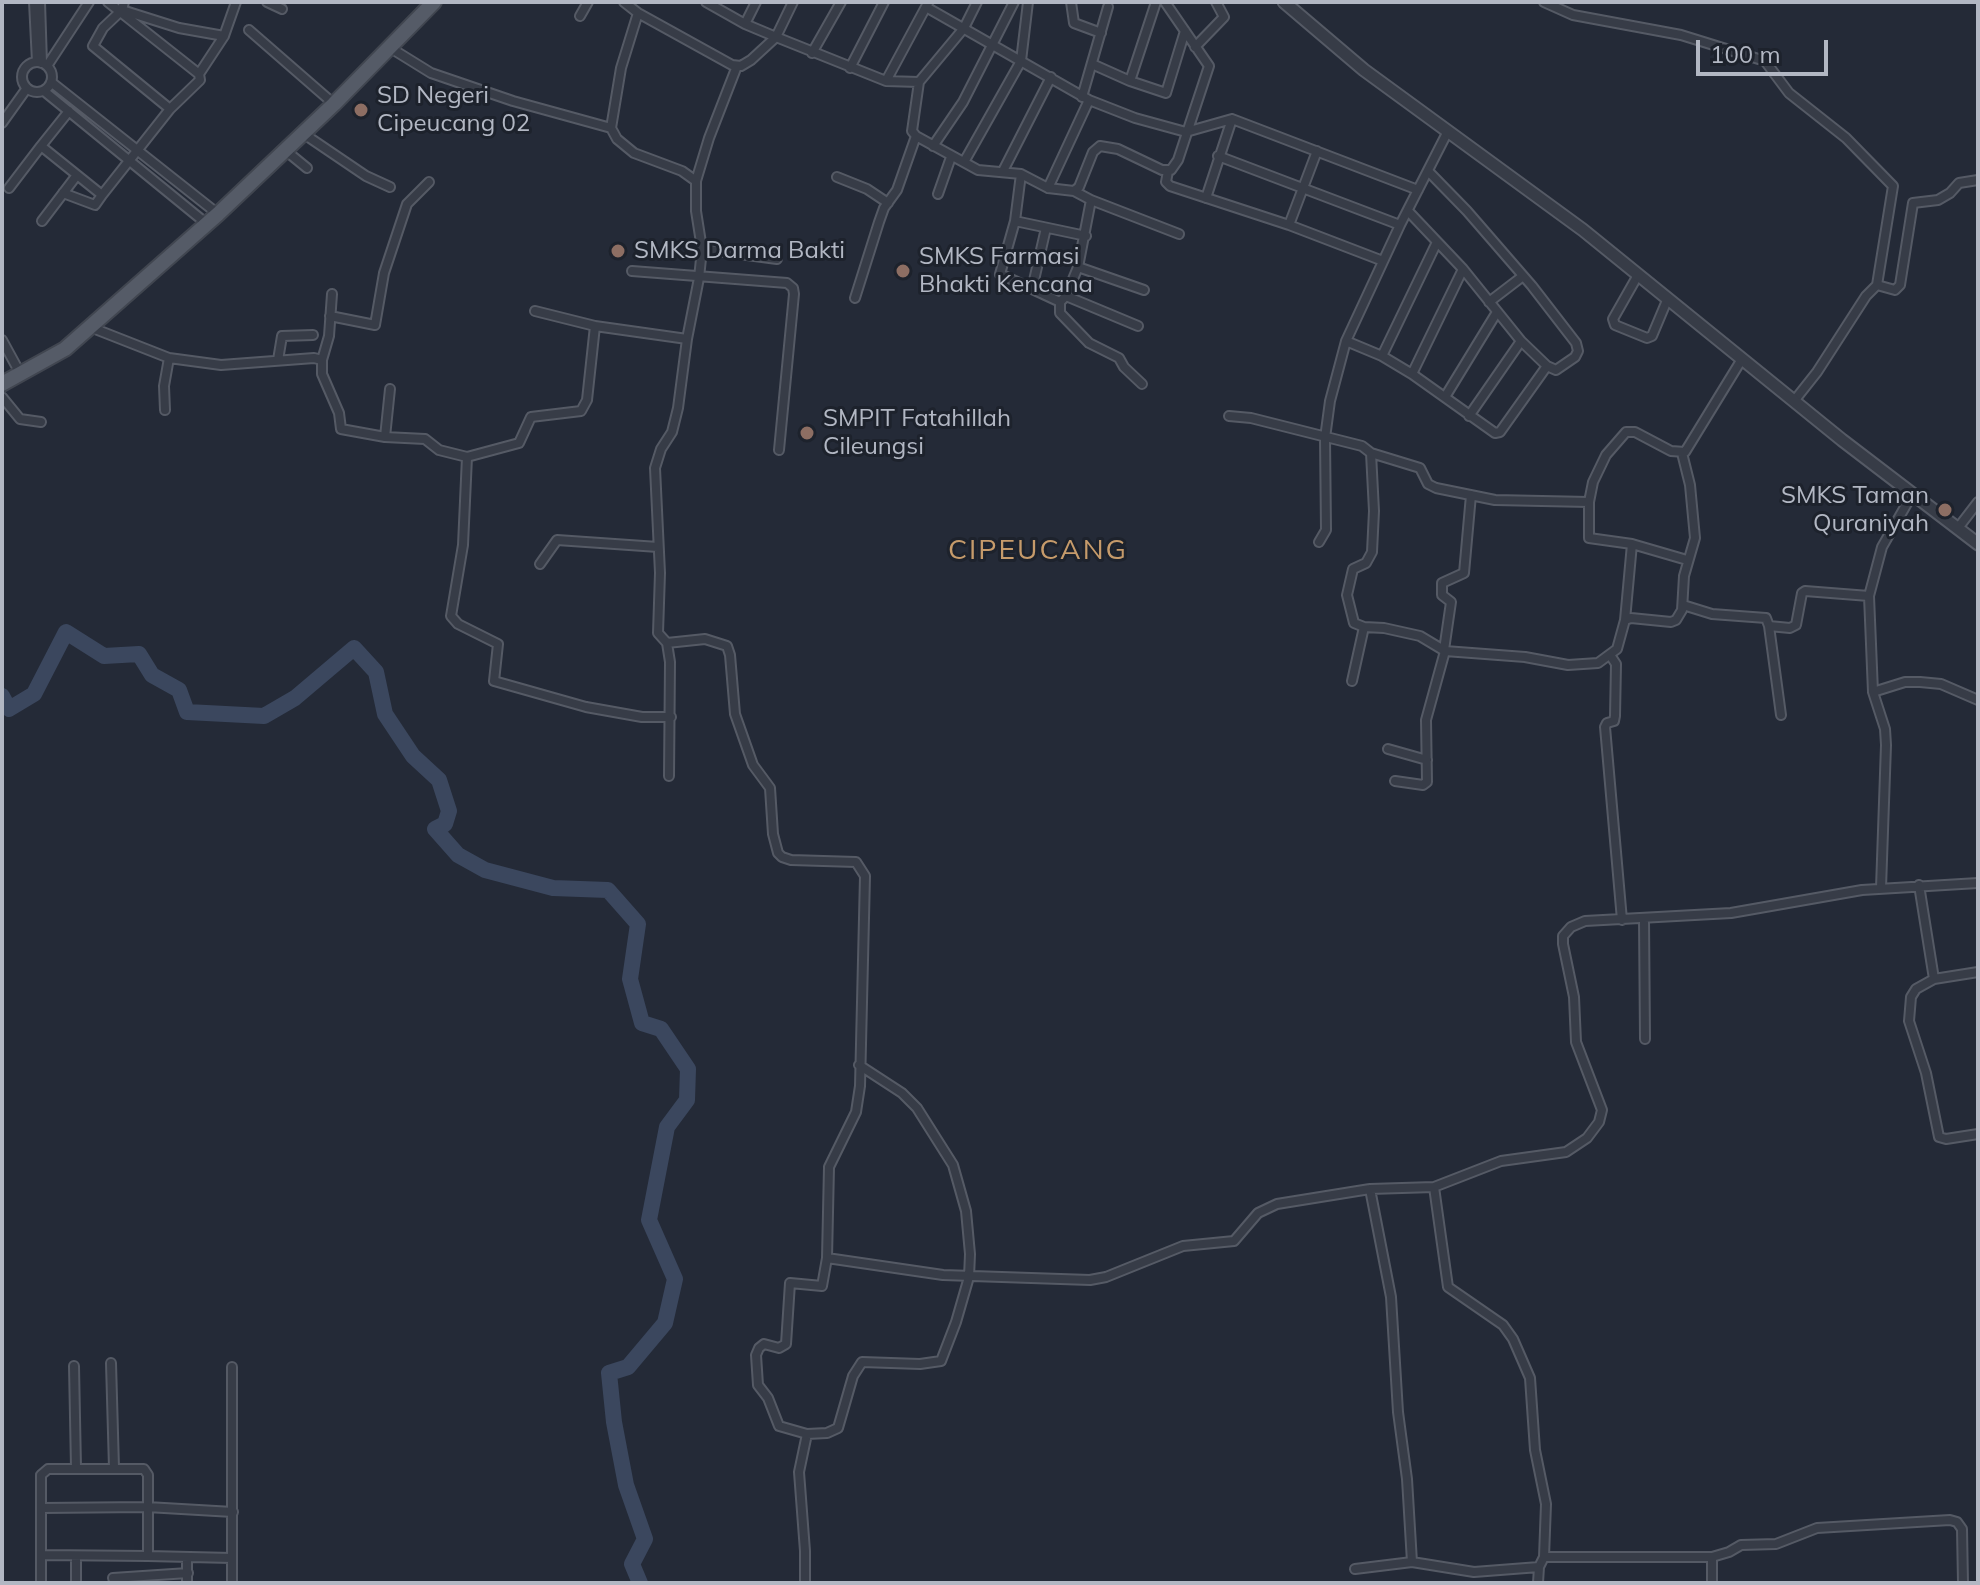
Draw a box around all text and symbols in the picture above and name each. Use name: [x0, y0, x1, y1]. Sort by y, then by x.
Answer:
scale bar: [1700, 24, 1832, 74]
text: 100 m: [1710, 39, 1781, 69]
place label: SD Negeri Cipeucang 02: [377, 82, 530, 138]
marker: SD Negeri Cipeucang 02: [352, 101, 370, 119]
place label: SMKS Darma Bakti: [634, 237, 845, 265]
marker: SMKS Darma Bakti: [609, 242, 627, 260]
place label: SMKS Farmasi Bhakti Kencana: [919, 243, 1093, 299]
marker: SMKS Farmasi Bhakti Kencana: [894, 262, 912, 280]
place label: SMPIT Fatahillah Cileungsi: [823, 405, 1011, 461]
marker: SMPIT Fatahillah Cileungsi: [798, 424, 816, 442]
place label: SMKS Taman Quraniyah: [1781, 482, 1929, 538]
marker: SMKS Taman Quraniyah: [1936, 501, 1954, 519]
district label: CIPEUCANG: [948, 534, 1128, 568]

